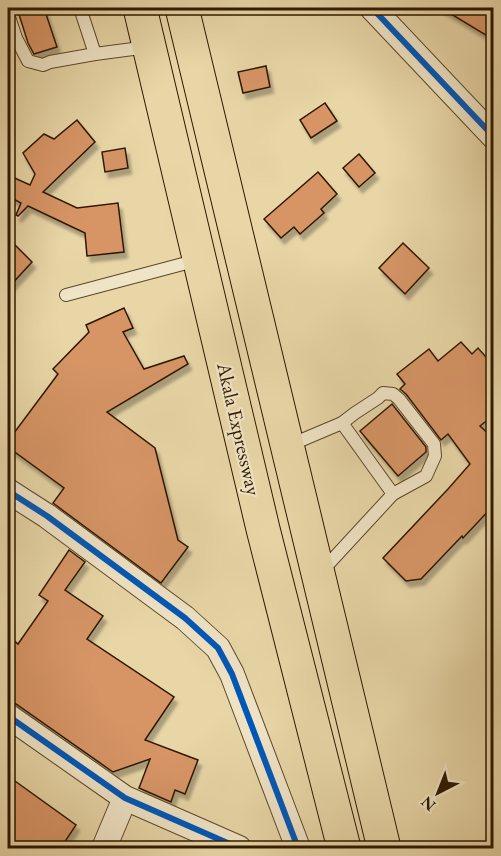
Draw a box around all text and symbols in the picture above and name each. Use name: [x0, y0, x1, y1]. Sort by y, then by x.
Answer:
street label: Akala Expressway: [211, 359, 267, 498]
north arrow: [408, 763, 468, 823]
text: N: [416, 792, 440, 816]

